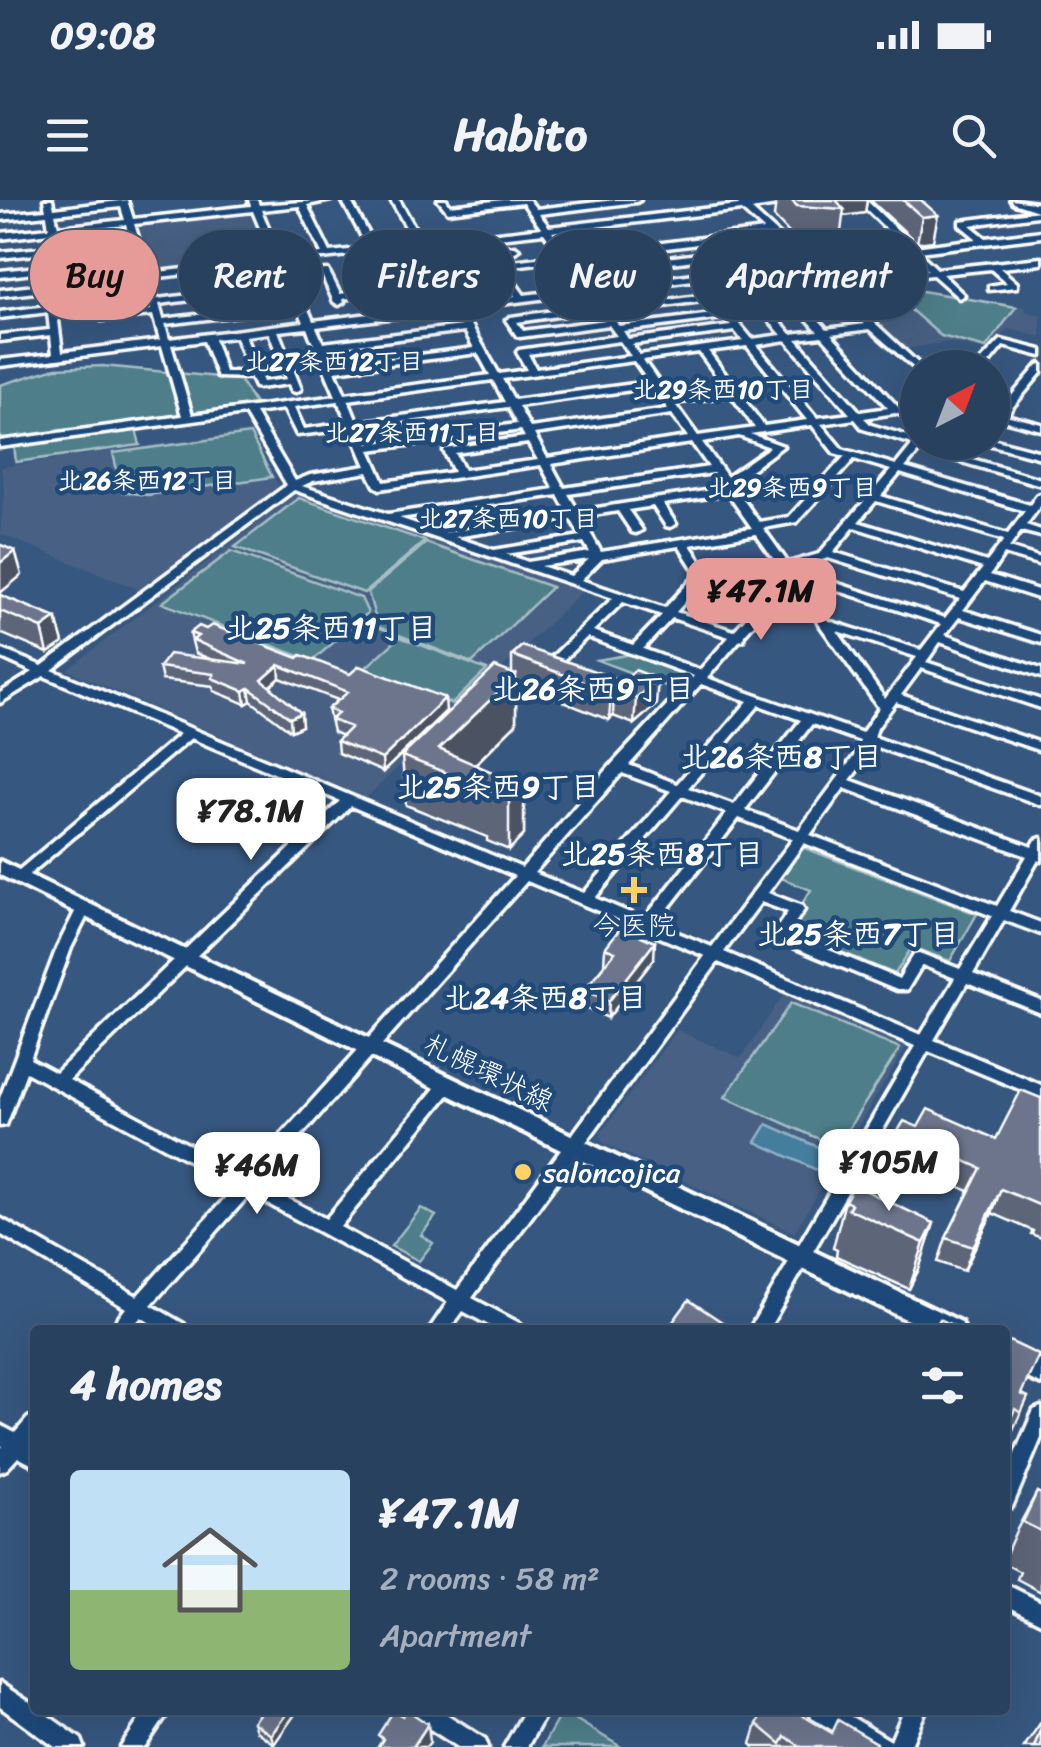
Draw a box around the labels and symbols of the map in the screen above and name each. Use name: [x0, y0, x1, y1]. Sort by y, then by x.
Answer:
district label: 北27条西12丁目: [245, 339, 423, 384]
north arrow: [900, 350, 1010, 460]
district label: 北29条西10丁目: [632, 367, 814, 412]
district label: 北27条西11丁目: [324, 410, 500, 455]
district label: 北26条西12丁目: [58, 458, 236, 503]
district label: 北29条西9丁目: [707, 465, 877, 510]
district label: 北27条西10丁目: [418, 496, 598, 541]
pin: ¥47.1M: [680, 558, 842, 643]
district label: 北25条西11丁目: [225, 601, 437, 655]
district label: 北26条西9丁目: [492, 662, 694, 716]
district label: 北26条西8丁目: [680, 730, 882, 784]
district label: 北25条西9丁目: [396, 760, 600, 814]
pin: ¥78.1M: [170, 778, 332, 863]
district label: 北25条西8丁目: [560, 827, 764, 881]
marker: 今医院: [621, 877, 647, 903]
place label: 今医院: [592, 901, 676, 950]
district label: 北25条西7丁目: [757, 907, 959, 961]
district label: 北24条西8丁目: [443, 971, 647, 1025]
street label: 札幌環状線: [415, 1020, 562, 1125]
pin: ¥105M: [819, 1129, 959, 1214]
pin: ¥46M: [198, 1132, 316, 1217]
place label: saloncojica: [542, 1148, 681, 1197]
marker: saloncojica: [512, 1161, 534, 1183]

